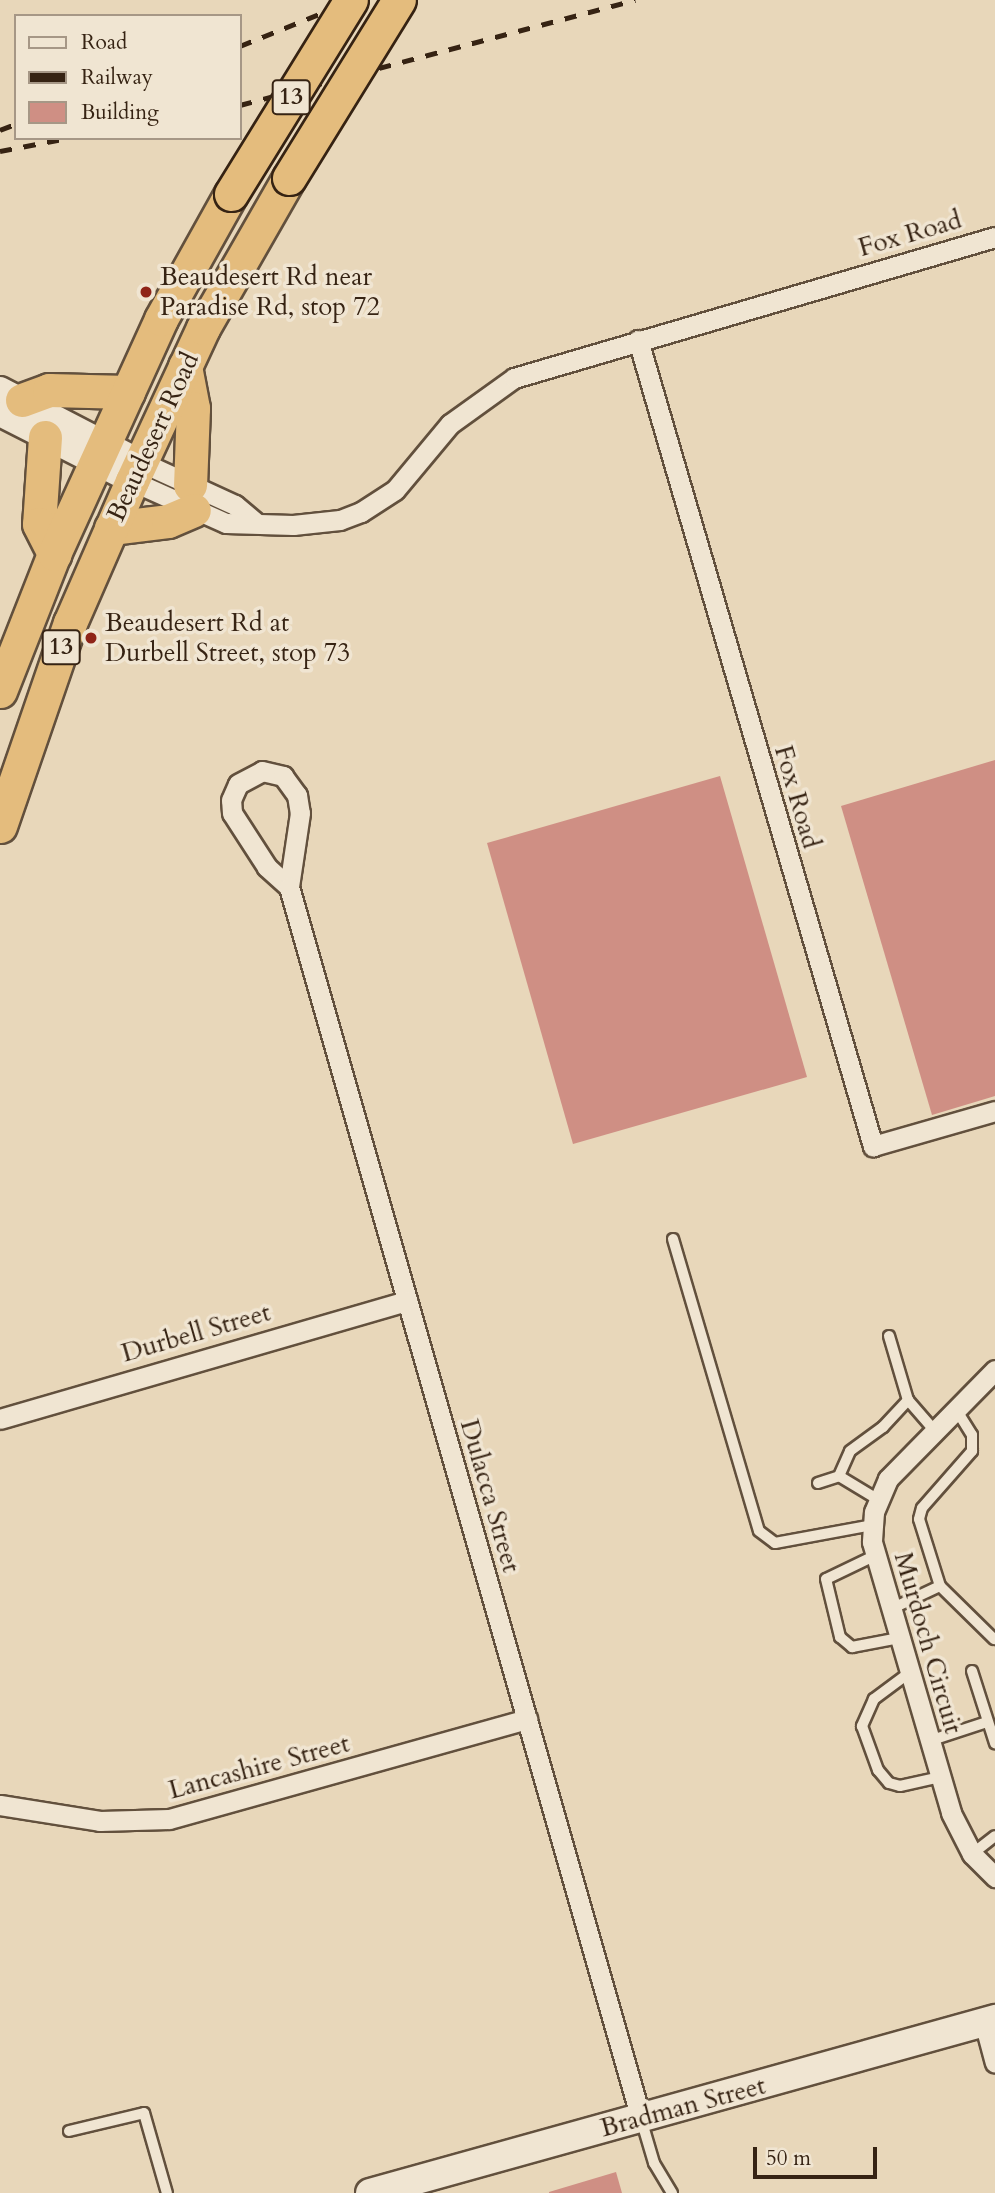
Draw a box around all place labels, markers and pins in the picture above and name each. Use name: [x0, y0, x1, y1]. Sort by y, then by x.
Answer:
place label: Beaudesert Rd near Paradise Rd, stop 72: [160, 261, 380, 322]
marker: Beaudesert Rd near Paradise Rd, stop 72: [138, 284, 154, 300]
place label: Beaudesert Rd at Durbell Street, stop 73: [105, 607, 350, 668]
marker: Beaudesert Rd at Durbell Street, stop 73: [83, 630, 99, 646]

